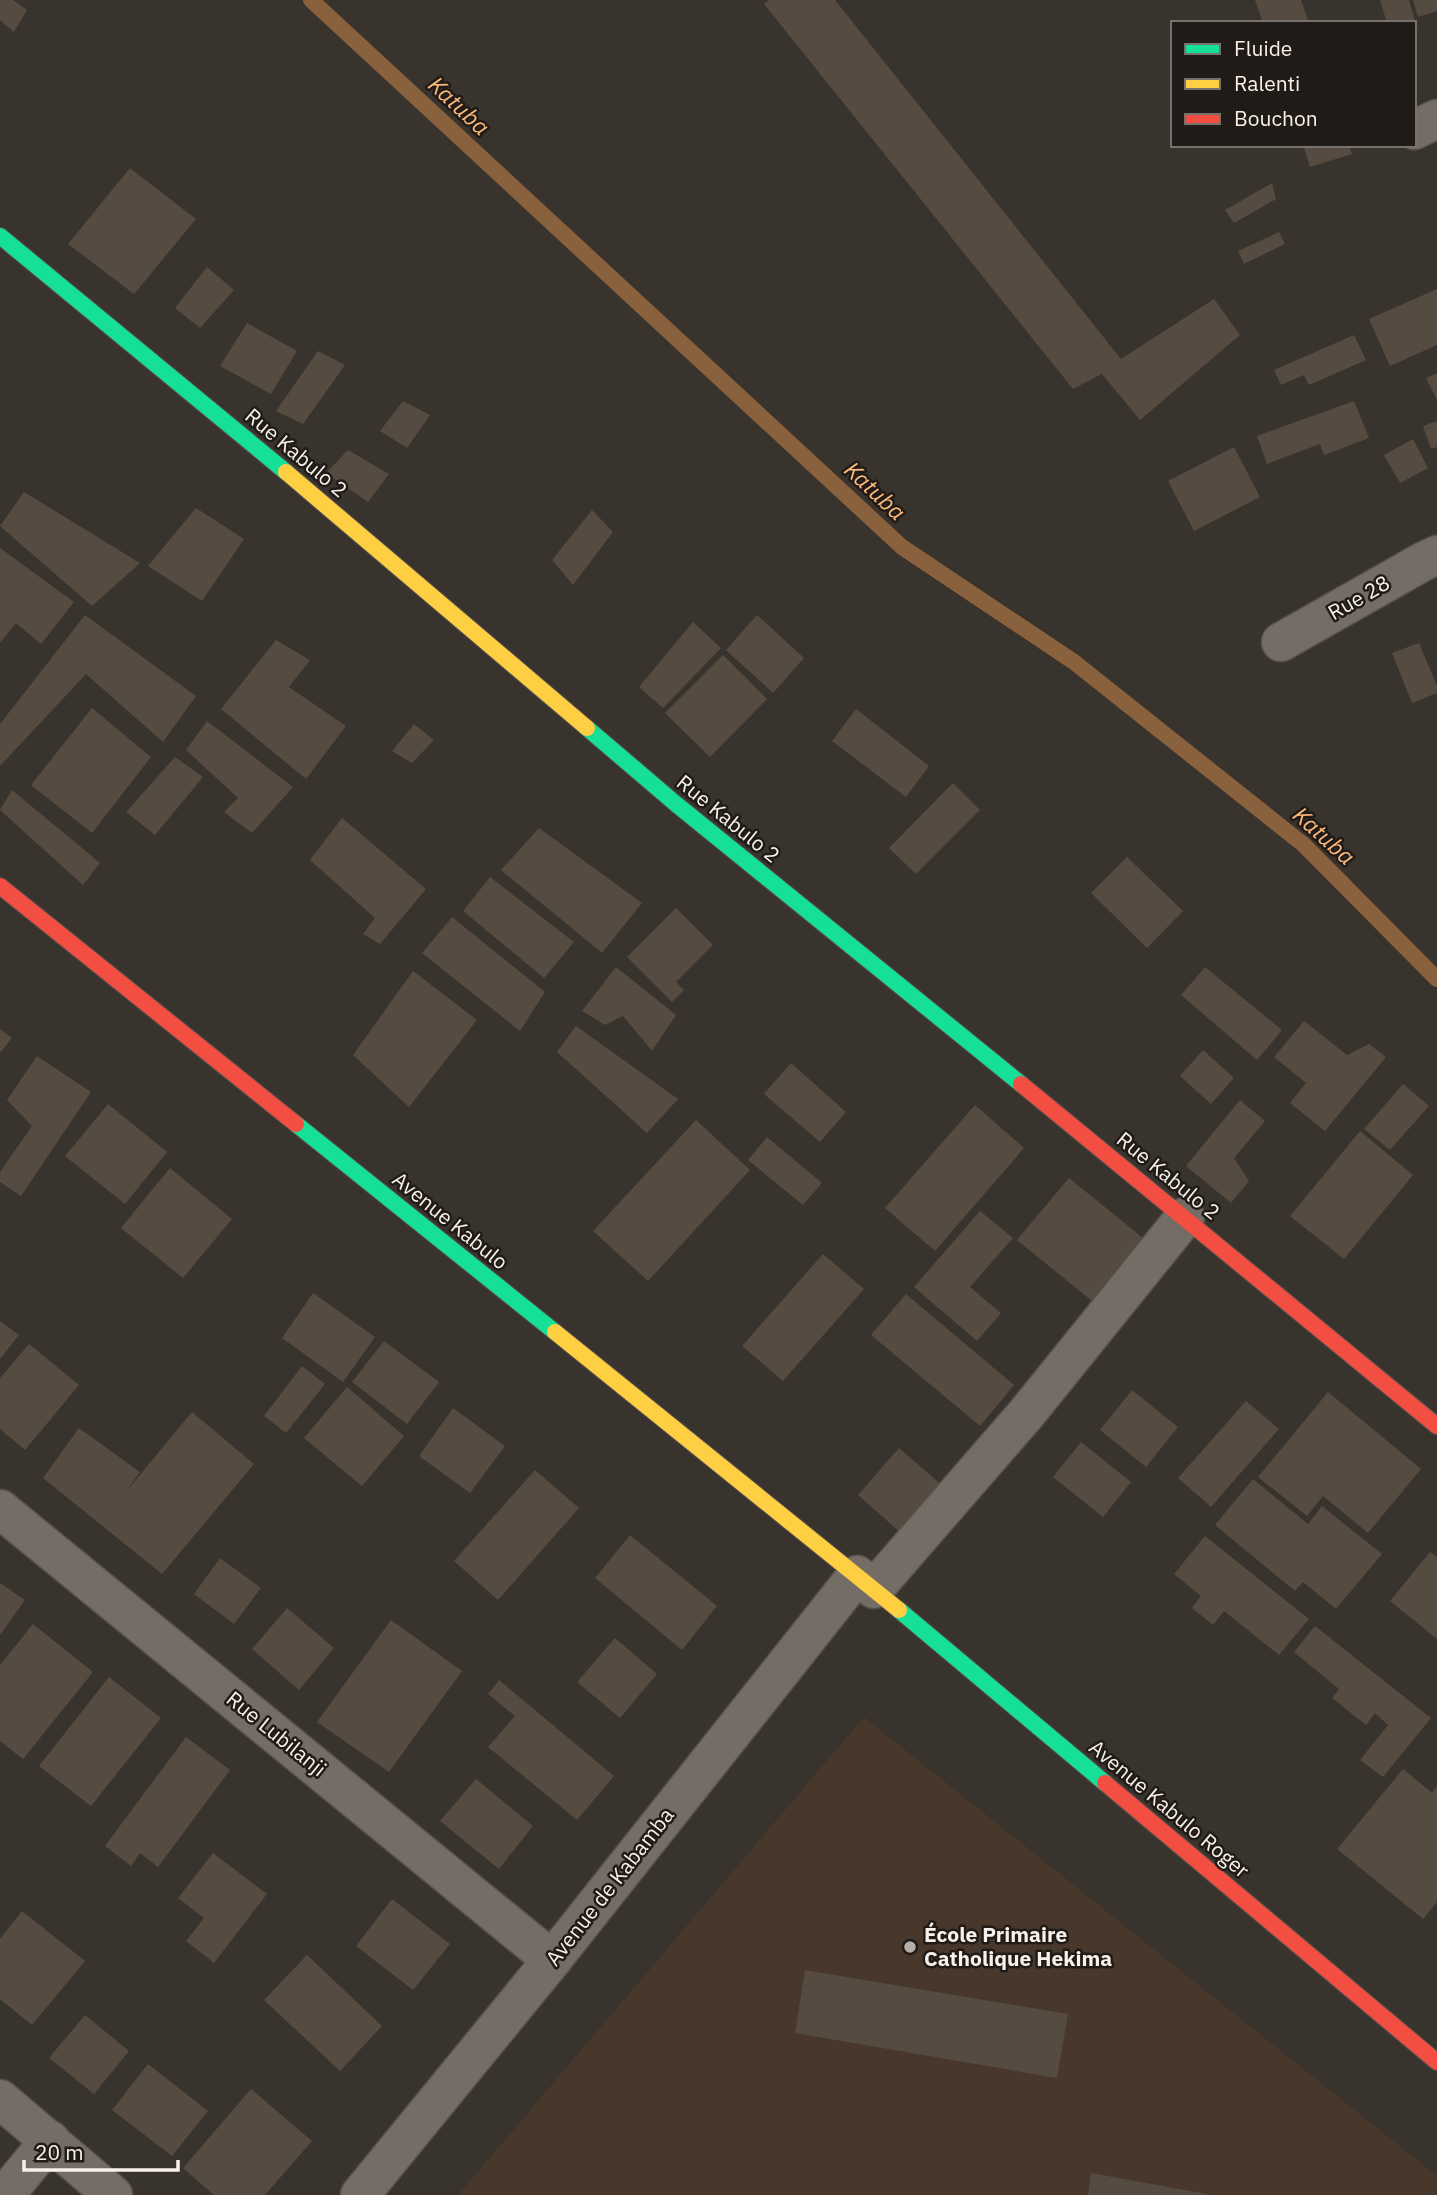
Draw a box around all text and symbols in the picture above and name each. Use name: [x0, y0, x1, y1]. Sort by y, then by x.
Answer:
legend: [1171, 21, 1416, 147]
text: Fluide: [1234, 34, 1292, 62]
water label: Katuba: [423, 69, 497, 141]
text: Ralenti: [1234, 69, 1300, 97]
text: Bouchon: [1234, 104, 1318, 132]
street label: Rue Kabulo 2: [240, 401, 354, 503]
water label: Katuba: [839, 454, 913, 526]
street label: Rue 28: [1322, 568, 1395, 626]
street label: Rue Kabulo 2: [671, 768, 786, 868]
water label: Katuba: [1287, 800, 1362, 871]
street label: Rue Kabulo 2: [1111, 1125, 1226, 1225]
street label: Avenue Kabulo: [387, 1165, 514, 1275]
street label: Rue Lubilanji: [221, 1684, 332, 1782]
street label: Avenue Kabulo Roger: [1084, 1733, 1256, 1884]
street label: Avenue de Kabamba: [539, 1802, 680, 1971]
place label: École Primaire Catholique Hekima: [924, 1920, 1112, 1972]
marker: École Primaire Catholique Hekima: [902, 1939, 918, 1955]
scale bar: [24, 2128, 178, 2172]
text: 20 m: [35, 2138, 84, 2166]

